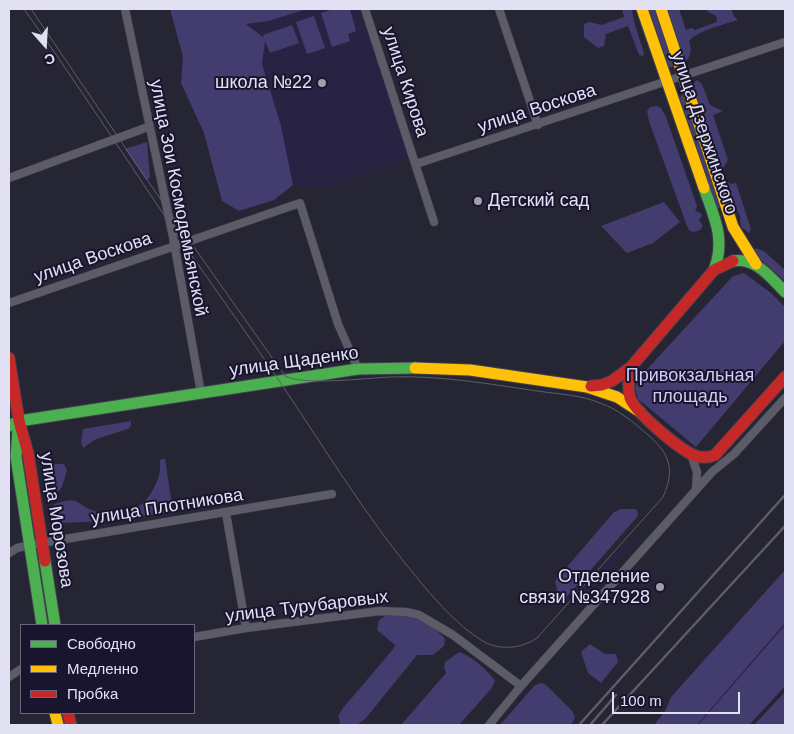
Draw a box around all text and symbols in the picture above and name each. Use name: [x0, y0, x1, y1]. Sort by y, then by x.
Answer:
north arrow: [20, 20, 70, 70]
street label: улица Кирова: [377, 24, 433, 140]
street label: улица Дзержинского: [666, 49, 742, 217]
text: С: [42, 50, 57, 68]
place label: школа №22: [215, 72, 312, 94]
marker: школа №22: [316, 77, 328, 89]
street label: улица Зои Космодемьянской: [144, 78, 212, 318]
street label: улица Воскова: [475, 80, 599, 138]
place label: Детский сад: [488, 190, 589, 212]
marker: Детский сад: [472, 195, 484, 207]
street label: улица Воскова: [31, 228, 155, 288]
street label: улица Щаденко: [228, 342, 360, 382]
park label: Привокзальная площадь: [626, 365, 754, 408]
street label: улица Морозова: [35, 451, 77, 589]
street label: улица Плотникова: [90, 484, 244, 530]
place label: Отделение связи №347928: [519, 566, 650, 608]
marker: Отделение связи №347928: [654, 581, 666, 593]
street label: улица Турубаровых: [224, 586, 390, 628]
legend: [20, 624, 195, 714]
text: Свободно: [67, 635, 136, 652]
text: Медленно: [67, 660, 138, 677]
scale bar: [614, 682, 742, 714]
text: Пробка: [67, 685, 118, 702]
text: 100 m: [620, 692, 662, 709]

